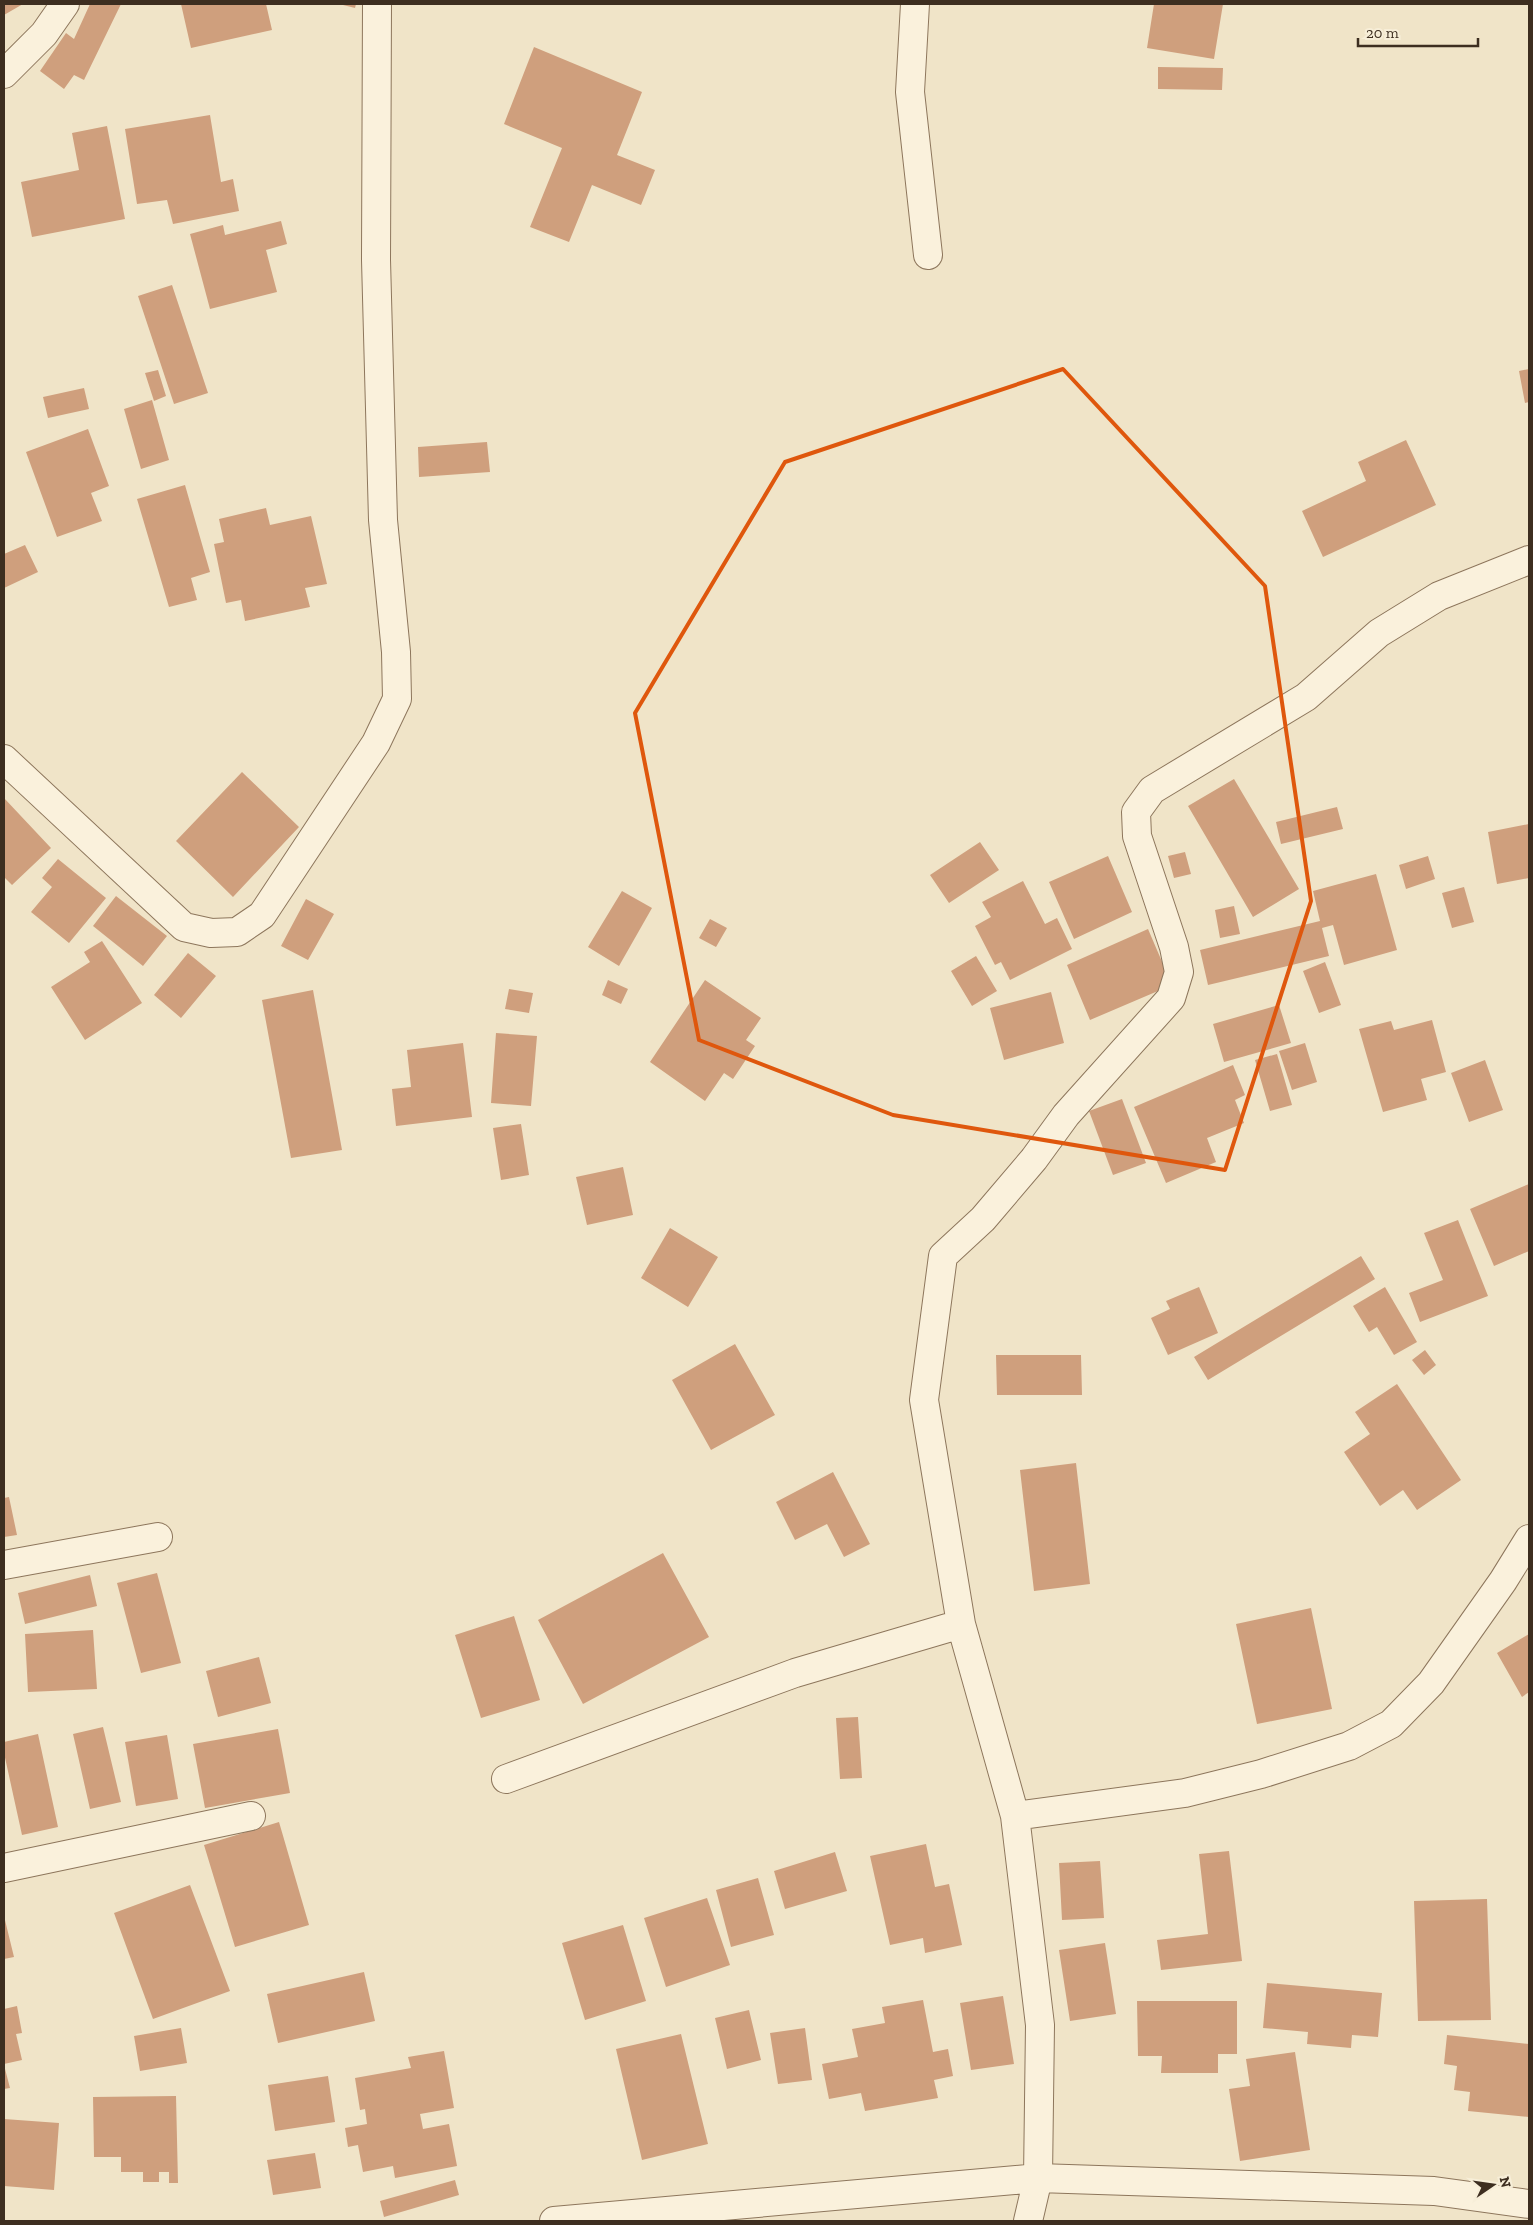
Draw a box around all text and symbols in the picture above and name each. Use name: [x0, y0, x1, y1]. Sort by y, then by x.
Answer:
scale bar: [1358, 15, 1478, 47]
text: 20 m: [1366, 24, 1399, 42]
north arrow: [1468, 2160, 1518, 2210]
text: N: [1496, 2175, 1515, 2190]

